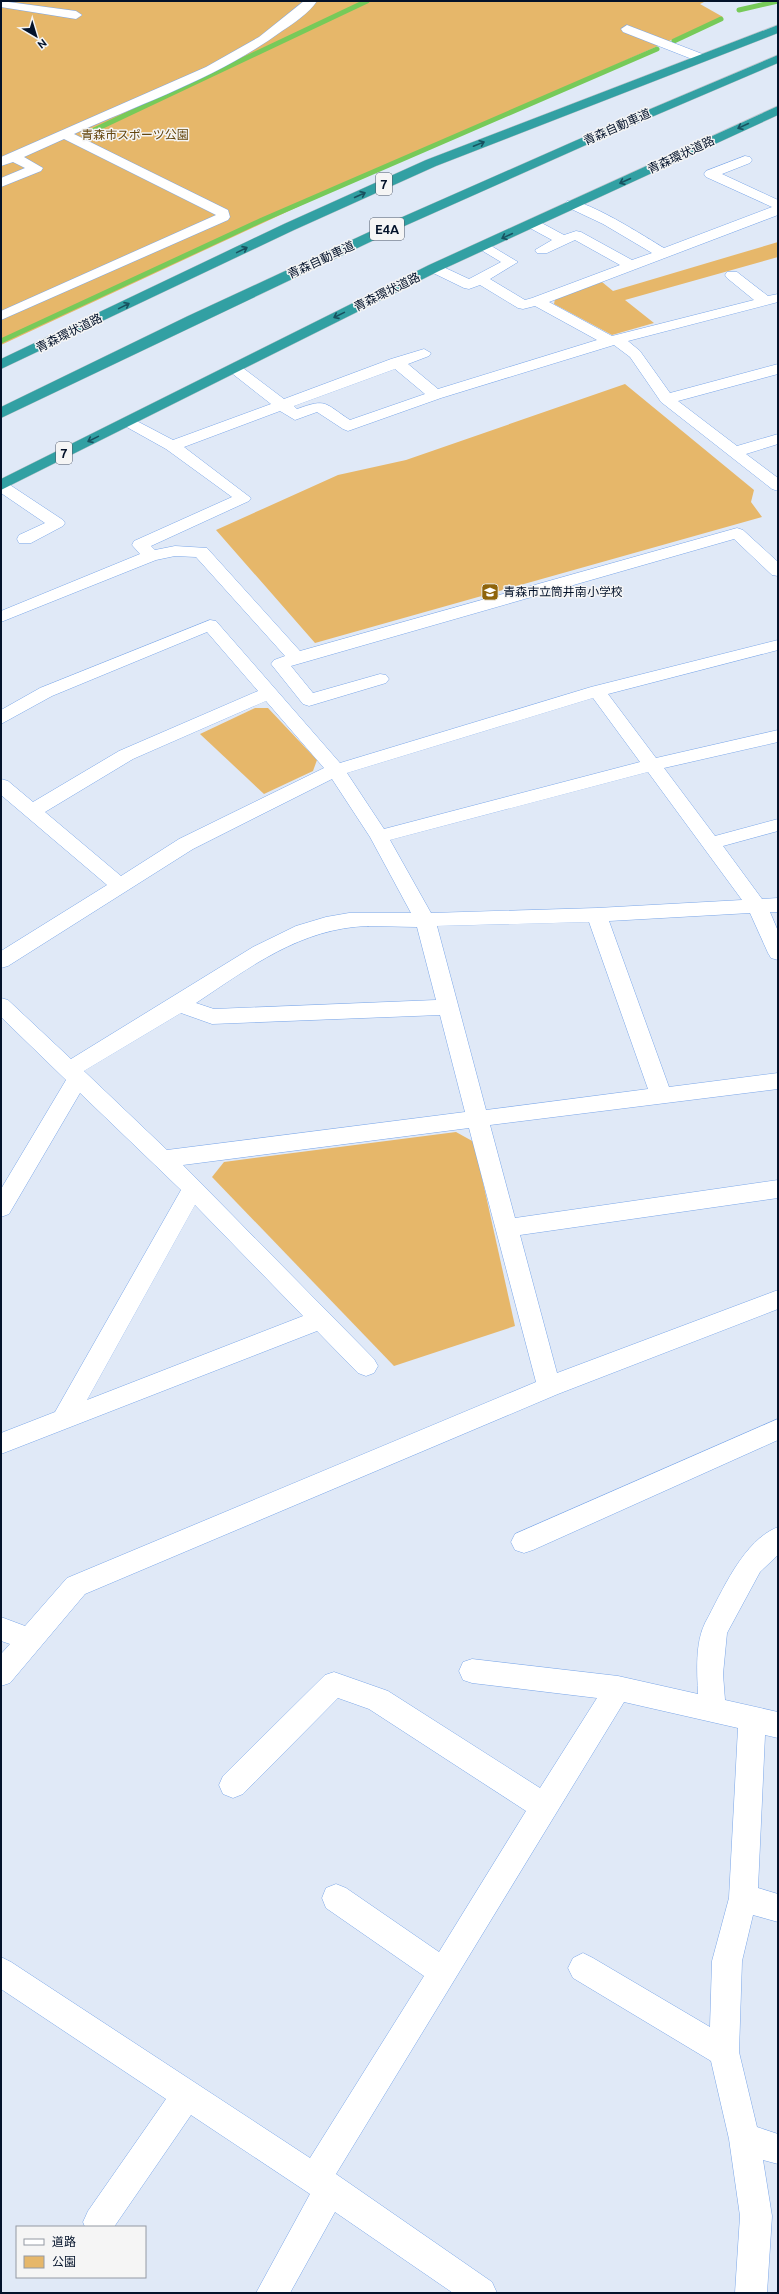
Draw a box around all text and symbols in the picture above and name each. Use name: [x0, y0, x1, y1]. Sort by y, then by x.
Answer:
north arrow: [16, 16, 56, 56]
text: N: [35, 37, 49, 51]
street label: 青森自動車道: [581, 106, 652, 147]
one-way arrow: [737, 123, 749, 130]
park label: 青森市スポーツ公園: [81, 128, 189, 141]
street label: 青森環状道路: [645, 133, 716, 176]
one-way arrow: [472, 139, 484, 147]
road number: 7: [376, 173, 392, 195]
one-way arrow: [619, 178, 631, 185]
one-way arrow: [353, 191, 365, 198]
road number: E4A: [370, 218, 404, 240]
one-way arrow: [501, 233, 513, 240]
street label: 青森自動車道: [285, 238, 356, 281]
one-way arrow: [235, 246, 247, 253]
street label: 青森環状道路: [352, 270, 422, 313]
one-way arrow: [118, 302, 130, 309]
street label: 青森環状道路: [34, 311, 104, 354]
one-way arrow: [333, 312, 345, 319]
one-way arrow: [87, 436, 99, 443]
road number: 7: [56, 442, 72, 464]
school or university icon: 青森市立筒井南小学校: [480, 582, 500, 602]
place label: 青森市立筒井南小学校: [503, 585, 623, 598]
legend: [16, 2226, 146, 2278]
text: 道路: [52, 2235, 76, 2248]
text: 公園: [52, 2255, 76, 2268]

